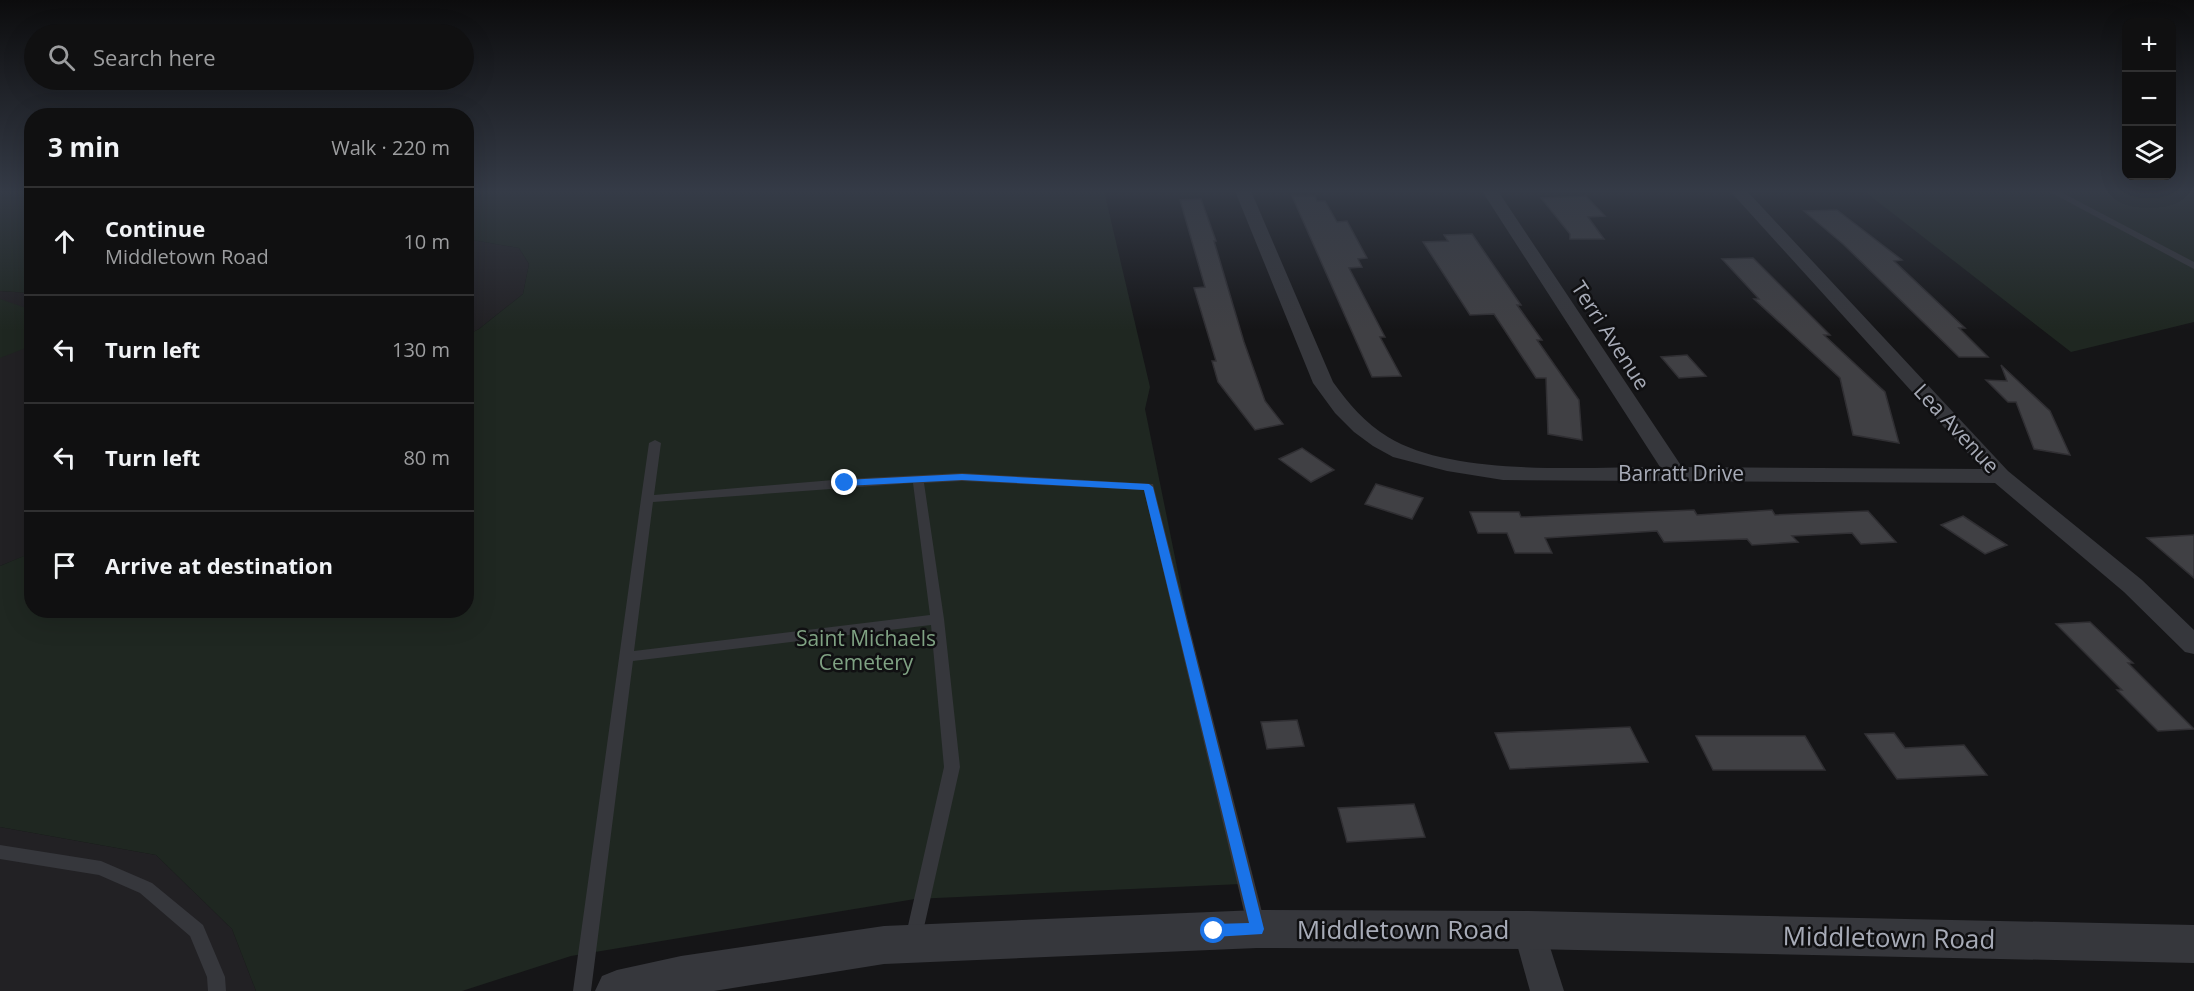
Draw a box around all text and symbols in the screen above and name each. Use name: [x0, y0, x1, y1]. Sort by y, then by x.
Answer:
map controls: [2122, 18, 2176, 180]
button: +: [2122, 18, 2176, 72]
search box: [24, 24, 474, 90]
icon: search: [45, 41, 78, 74]
text: Search here: [93, 42, 216, 72]
button: −: [2122, 72, 2176, 126]
button: layers: [2122, 126, 2176, 180]
text: 3 min: [48, 129, 120, 165]
text: Walk · 220 m: [331, 134, 450, 161]
text: Continue: [105, 213, 205, 243]
icon: ahead: [48, 225, 81, 258]
text: 10 m: [403, 228, 450, 255]
text: Middletown Road: [105, 243, 269, 270]
street label: Terri Avenue: [1565, 275, 1657, 395]
icon: left: [48, 333, 81, 366]
text: Turn left: [105, 334, 200, 364]
text: 130 m: [392, 336, 450, 363]
street label: Lea Avenue: [1908, 377, 2006, 479]
icon: left: [48, 441, 81, 474]
text: Turn left: [105, 442, 200, 472]
text: 80 m: [403, 444, 450, 471]
street label: Barratt Drive: [1618, 459, 1744, 487]
route end: [831, 469, 857, 495]
icon: arrive: [48, 549, 81, 582]
text: Arrive at destination: [105, 550, 333, 580]
park label: Saint Michaels Cemetery: [796, 624, 936, 676]
street label: Middletown Road: [1297, 911, 1509, 947]
route start: [1200, 917, 1226, 943]
street label: Middletown Road: [1782, 917, 1996, 957]

